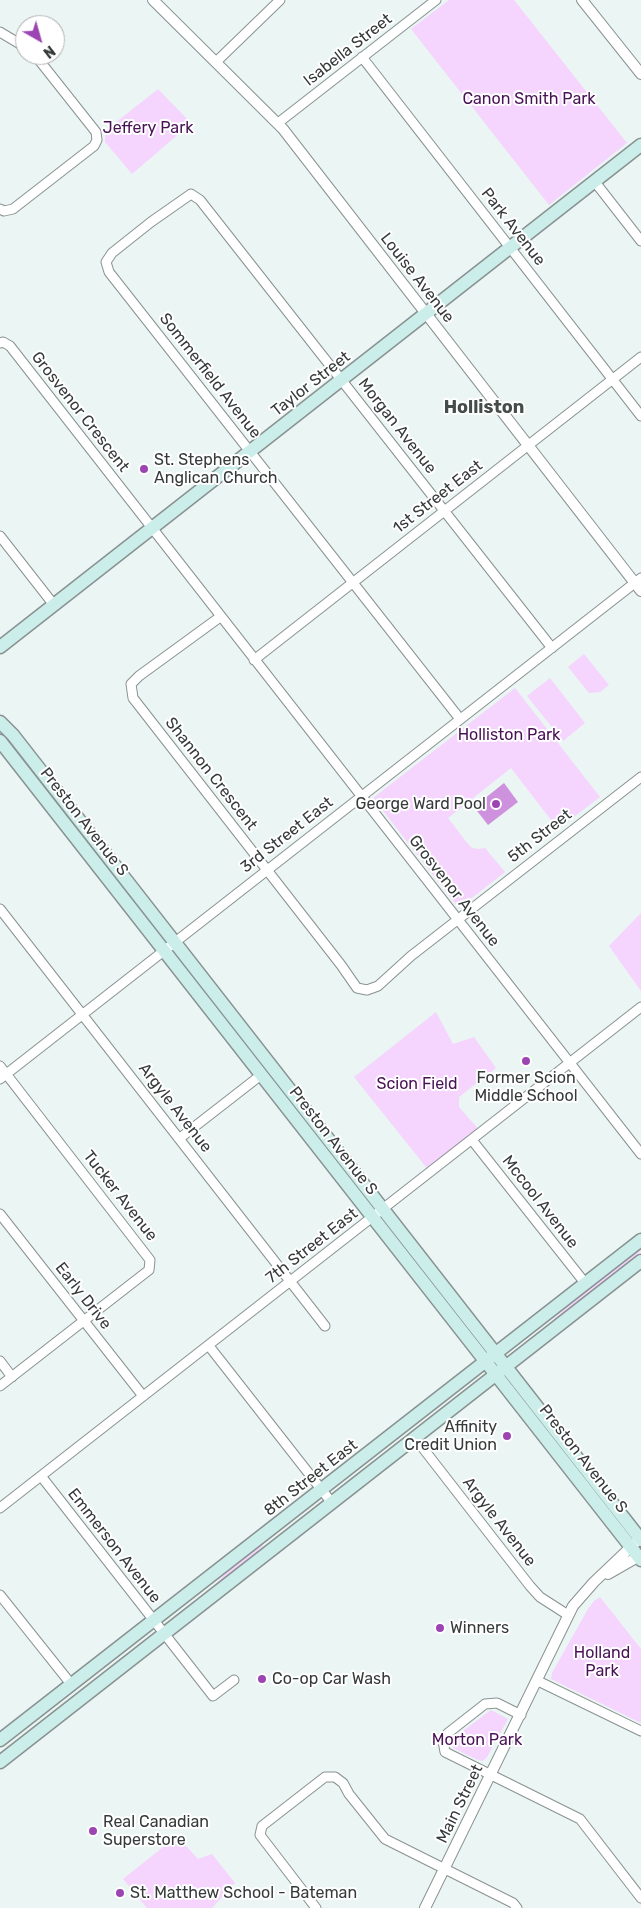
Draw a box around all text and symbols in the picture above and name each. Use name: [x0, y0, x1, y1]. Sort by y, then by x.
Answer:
street label: Isabella Street: [300, 10, 396, 90]
north arrow: [15, 15, 65, 65]
text: N: [40, 42, 58, 61]
park label: Canon Smith Park: [462, 89, 596, 109]
park label: Jeffery Park: [102, 118, 194, 138]
street label: Park Avenue: [477, 184, 549, 270]
street label: Louise Avenue: [376, 229, 458, 327]
street label: Sommerfield Avenue: [155, 310, 265, 442]
street label: Taylor Street: [268, 347, 354, 421]
street label: Grosvenor Crescent: [27, 348, 133, 476]
street label: Morgan Avenue: [354, 374, 440, 478]
district label: Holliston: [444, 397, 524, 419]
place label: St. Stephens Anglican Church: [154, 450, 278, 488]
street label: 1st Street East: [389, 456, 487, 538]
marker: St. Stephens Anglican Church: [138, 463, 150, 475]
street label: Shannon Crescent: [161, 714, 261, 834]
park label: Holliston Park: [458, 725, 560, 745]
street label: Preston Avenue S: [36, 764, 132, 880]
street label: 3rd Street East: [237, 793, 337, 877]
place label: George Ward Pool: [356, 794, 486, 814]
marker: George Ward Pool: [490, 798, 502, 810]
street label: 5th Street: [504, 805, 576, 867]
street label: Grosvenor Avenue: [404, 831, 504, 951]
marker: Former Scion Middle School: [520, 1055, 532, 1067]
street label: Argyle Avenue: [134, 1060, 216, 1156]
place label: Former Scion Middle School: [474, 1068, 578, 1106]
park label: Scion Field: [376, 1074, 458, 1094]
street label: Preston Avenue S: [285, 1083, 381, 1199]
street label: Tucker Avenue: [79, 1147, 161, 1245]
street label: Mccool Avenue: [498, 1152, 582, 1252]
street label: 7th Street East: [262, 1204, 362, 1288]
street label: Early Drive: [51, 1259, 115, 1333]
street label: Preston Avenue S: [535, 1401, 631, 1517]
place label: Affinity Credit Union: [404, 1417, 497, 1455]
marker: Affinity Credit Union: [501, 1430, 513, 1442]
street label: 8th Street East: [260, 1436, 362, 1520]
street label: Argyle Avenue: [458, 1474, 540, 1570]
street label: Emmerson Avenue: [63, 1485, 165, 1607]
place label: Winners: [450, 1618, 509, 1638]
marker: Winners: [434, 1622, 446, 1634]
park label: Holland Park: [574, 1643, 630, 1681]
place label: Co-op Car Wash: [272, 1669, 391, 1689]
marker: Co-op Car Wash: [256, 1673, 268, 1685]
park label: Morton Park: [432, 1730, 522, 1750]
street label: Main Street: [433, 1761, 487, 1847]
place label: Real Canadian Superstore: [103, 1812, 209, 1850]
marker: Real Canadian Superstore: [87, 1825, 99, 1837]
place label: St. Matthew School - Bateman: [130, 1883, 357, 1903]
marker: St. Matthew School - Bateman: [114, 1887, 126, 1899]

